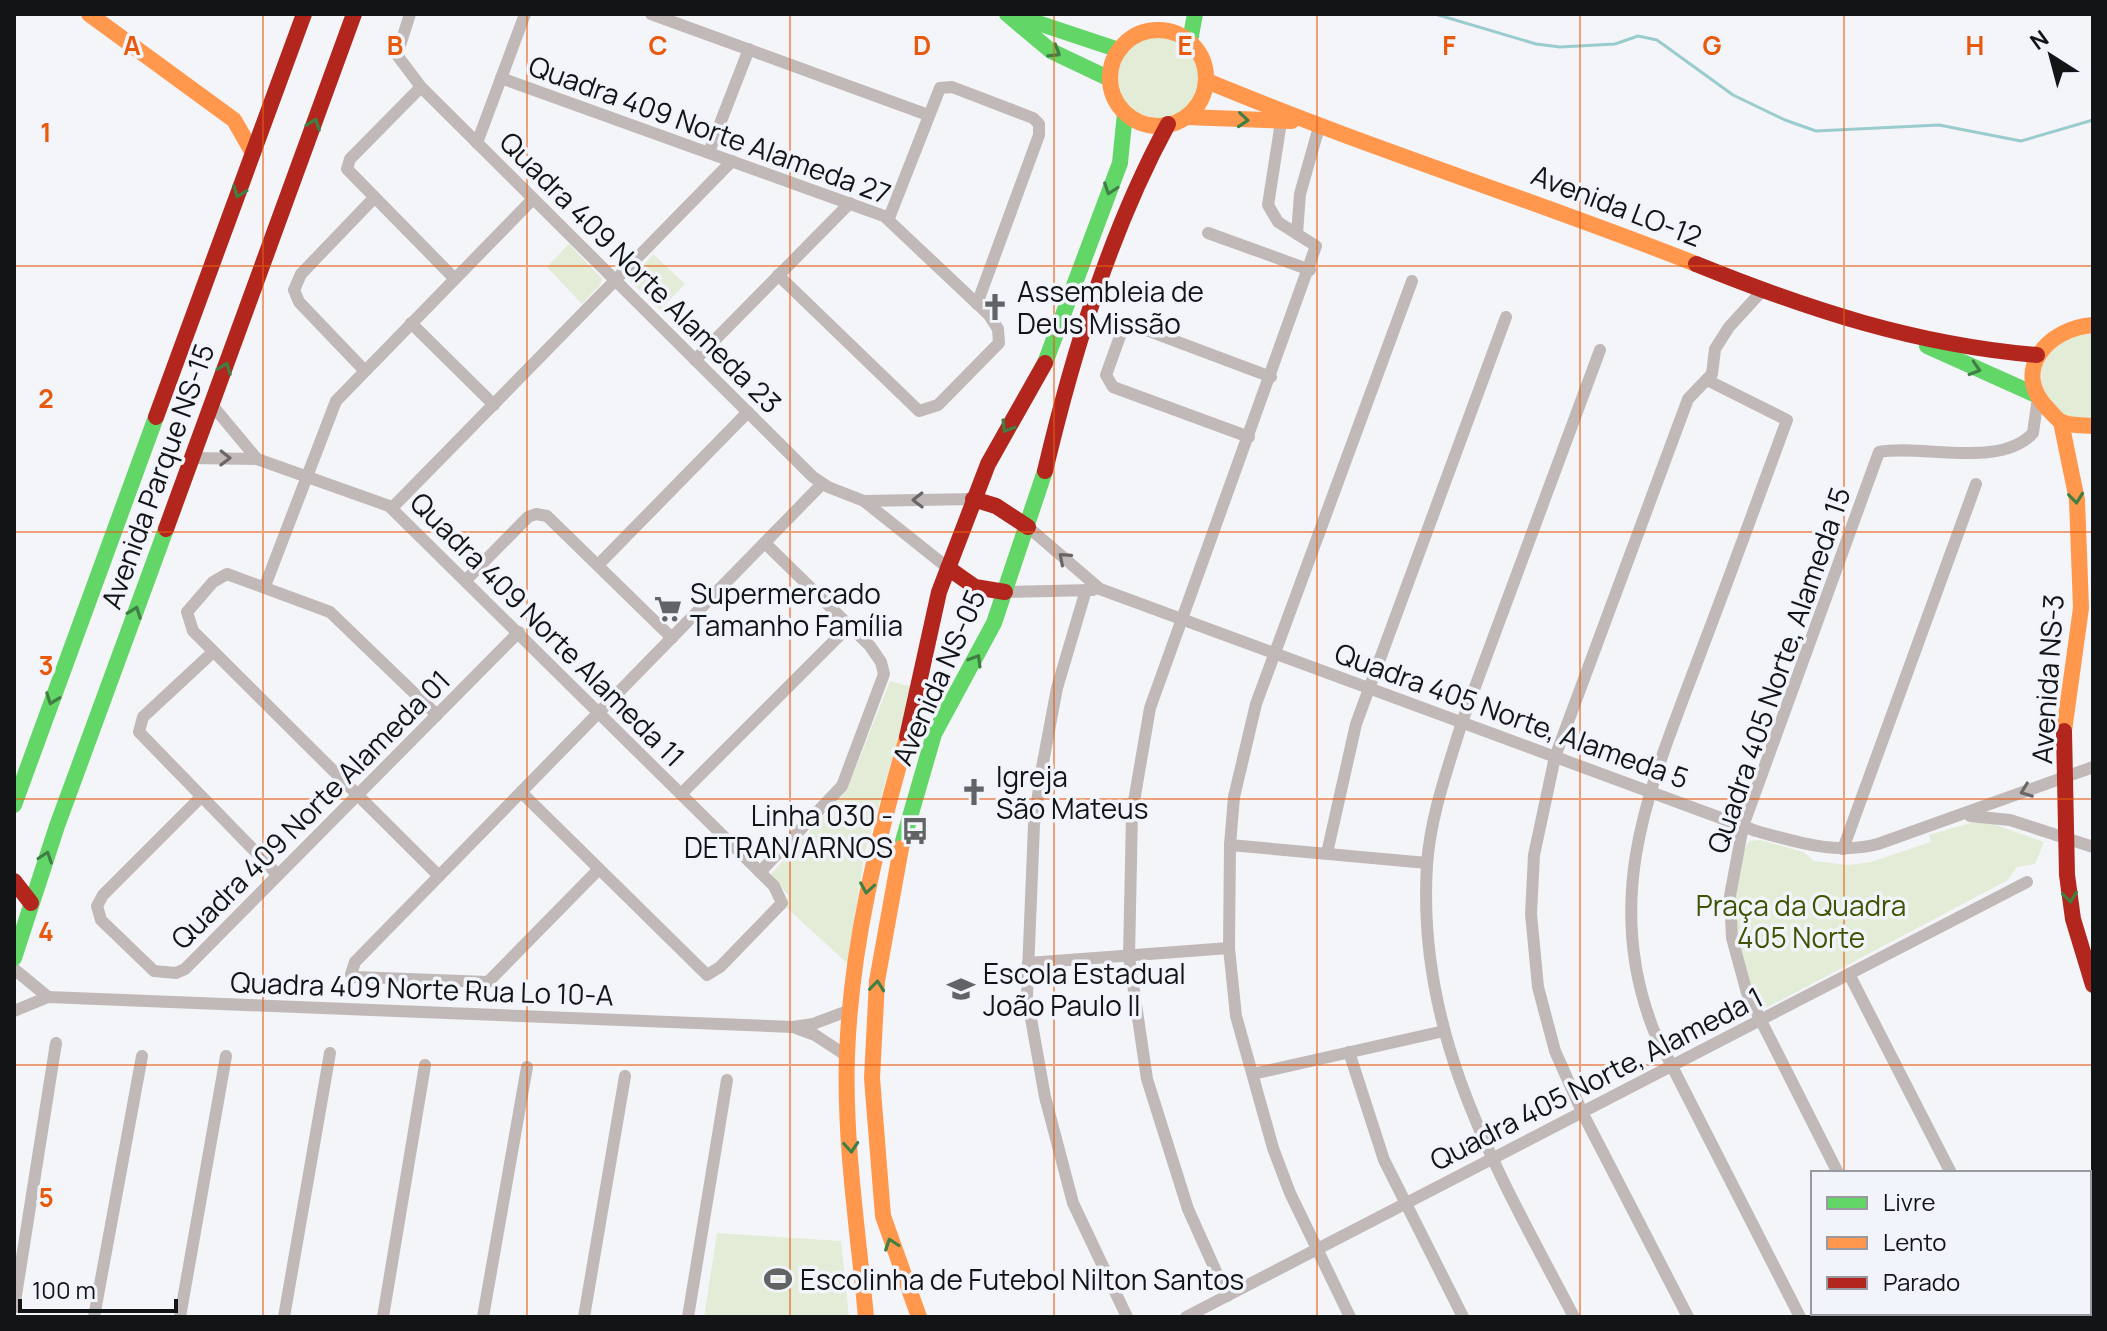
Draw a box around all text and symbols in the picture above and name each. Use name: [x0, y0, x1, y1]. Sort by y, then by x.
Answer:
north arrow: [2011, 16, 2091, 96]
text: N: [2024, 23, 2054, 57]
text: A: [123, 27, 141, 63]
text: B: [387, 27, 403, 63]
text: C: [648, 27, 668, 63]
text: D: [913, 27, 931, 63]
text: E: [1177, 27, 1193, 63]
text: F: [1442, 27, 1456, 63]
text: G: [1702, 27, 1722, 63]
text: H: [1966, 27, 1984, 63]
one-way arrow: [1046, 42, 1061, 57]
street label: Quadra 409 Norte Alameda 27: [524, 46, 896, 212]
one-way arrow: [1237, 111, 1250, 128]
text: 1: [40, 114, 52, 150]
one-way arrow: [304, 118, 321, 132]
street label: Quadra 409 Norte Alameda 23: [492, 123, 790, 421]
street label: Avenida LO-12: [1526, 155, 1708, 255]
one-way arrow: [1104, 182, 1120, 196]
one-way arrow: [232, 185, 249, 199]
place label: Assembleia de Deus Missão: [1017, 272, 1204, 342]
church icon: Assembleia de Deus Missão: [980, 292, 1010, 322]
street label: Avenida Parque NS-15: [91, 338, 223, 614]
one-way arrow: [1967, 360, 1981, 376]
one-way arrow: [215, 362, 232, 376]
text: 2: [38, 380, 54, 416]
one-way arrow: [1002, 418, 1017, 433]
one-way arrow: [219, 449, 232, 467]
street label: Quadra 405 Norte, Alameda 15: [1697, 482, 1859, 858]
street label: Quadra 409 Norte Alameda 11: [402, 483, 694, 775]
one-way arrow: [911, 491, 924, 509]
one-way arrow: [2067, 492, 2084, 505]
one-way arrow: [1058, 553, 1073, 568]
place label: Supermercado Tamanho Família: [690, 574, 903, 644]
street label: Avenida NS-05: [882, 583, 994, 771]
street label: Avenida NS-3: [2022, 593, 2072, 765]
supermarket icon: Supermercado Tamanho Família: [653, 594, 683, 624]
one-way arrow: [125, 606, 142, 620]
street label: Quadra 405 Norte, Alameda 5: [1330, 633, 1694, 797]
text: 3: [38, 647, 54, 683]
one-way arrow: [966, 654, 981, 669]
street label: Quadra 409 Norte Alameda 01: [162, 661, 458, 957]
one-way arrow: [46, 691, 62, 705]
place label: Igreja São Mateus: [996, 757, 1148, 827]
church icon: Igreja São Mateus: [959, 777, 989, 807]
one-way arrow: [2020, 781, 2034, 798]
place label: Linha 030 - DETRAN/ARNOS: [684, 796, 893, 866]
bus stop icon: Linha 030 - DETRAN/ARNOS: [900, 816, 930, 846]
one-way arrow: [37, 850, 53, 864]
one-way arrow: [860, 881, 877, 895]
park label: Praça da Quadra 405 Norte: [1696, 886, 1906, 956]
one-way arrow: [2061, 890, 2078, 904]
text: 4: [38, 913, 54, 949]
place label: Escola Estadual João Paulo II: [983, 954, 1186, 1024]
street label: Quadra 409 Norte Rua Lo 10-A: [230, 962, 615, 1014]
school or university icon: Escola Estadual João Paulo II: [946, 974, 976, 1004]
street label: Quadra 405 Norte, Alameda 1: [1423, 977, 1769, 1179]
one-way arrow: [868, 979, 885, 992]
one-way arrow: [842, 1141, 859, 1154]
legend: [1811, 1171, 2091, 1315]
text: 5: [38, 1179, 54, 1215]
text: Livre: [1883, 1185, 1936, 1218]
text: Lento: [1883, 1225, 1947, 1258]
one-way arrow: [884, 1238, 900, 1252]
place label: Escolinha de Futebol Nilton Santos: [800, 1260, 1244, 1298]
scale bar: [20, 1263, 176, 1313]
sports icon: Escolinha de Futebol Nilton Santos: [763, 1264, 793, 1294]
text: Parado: [1883, 1265, 1960, 1298]
text: 100 m: [32, 1273, 96, 1306]

